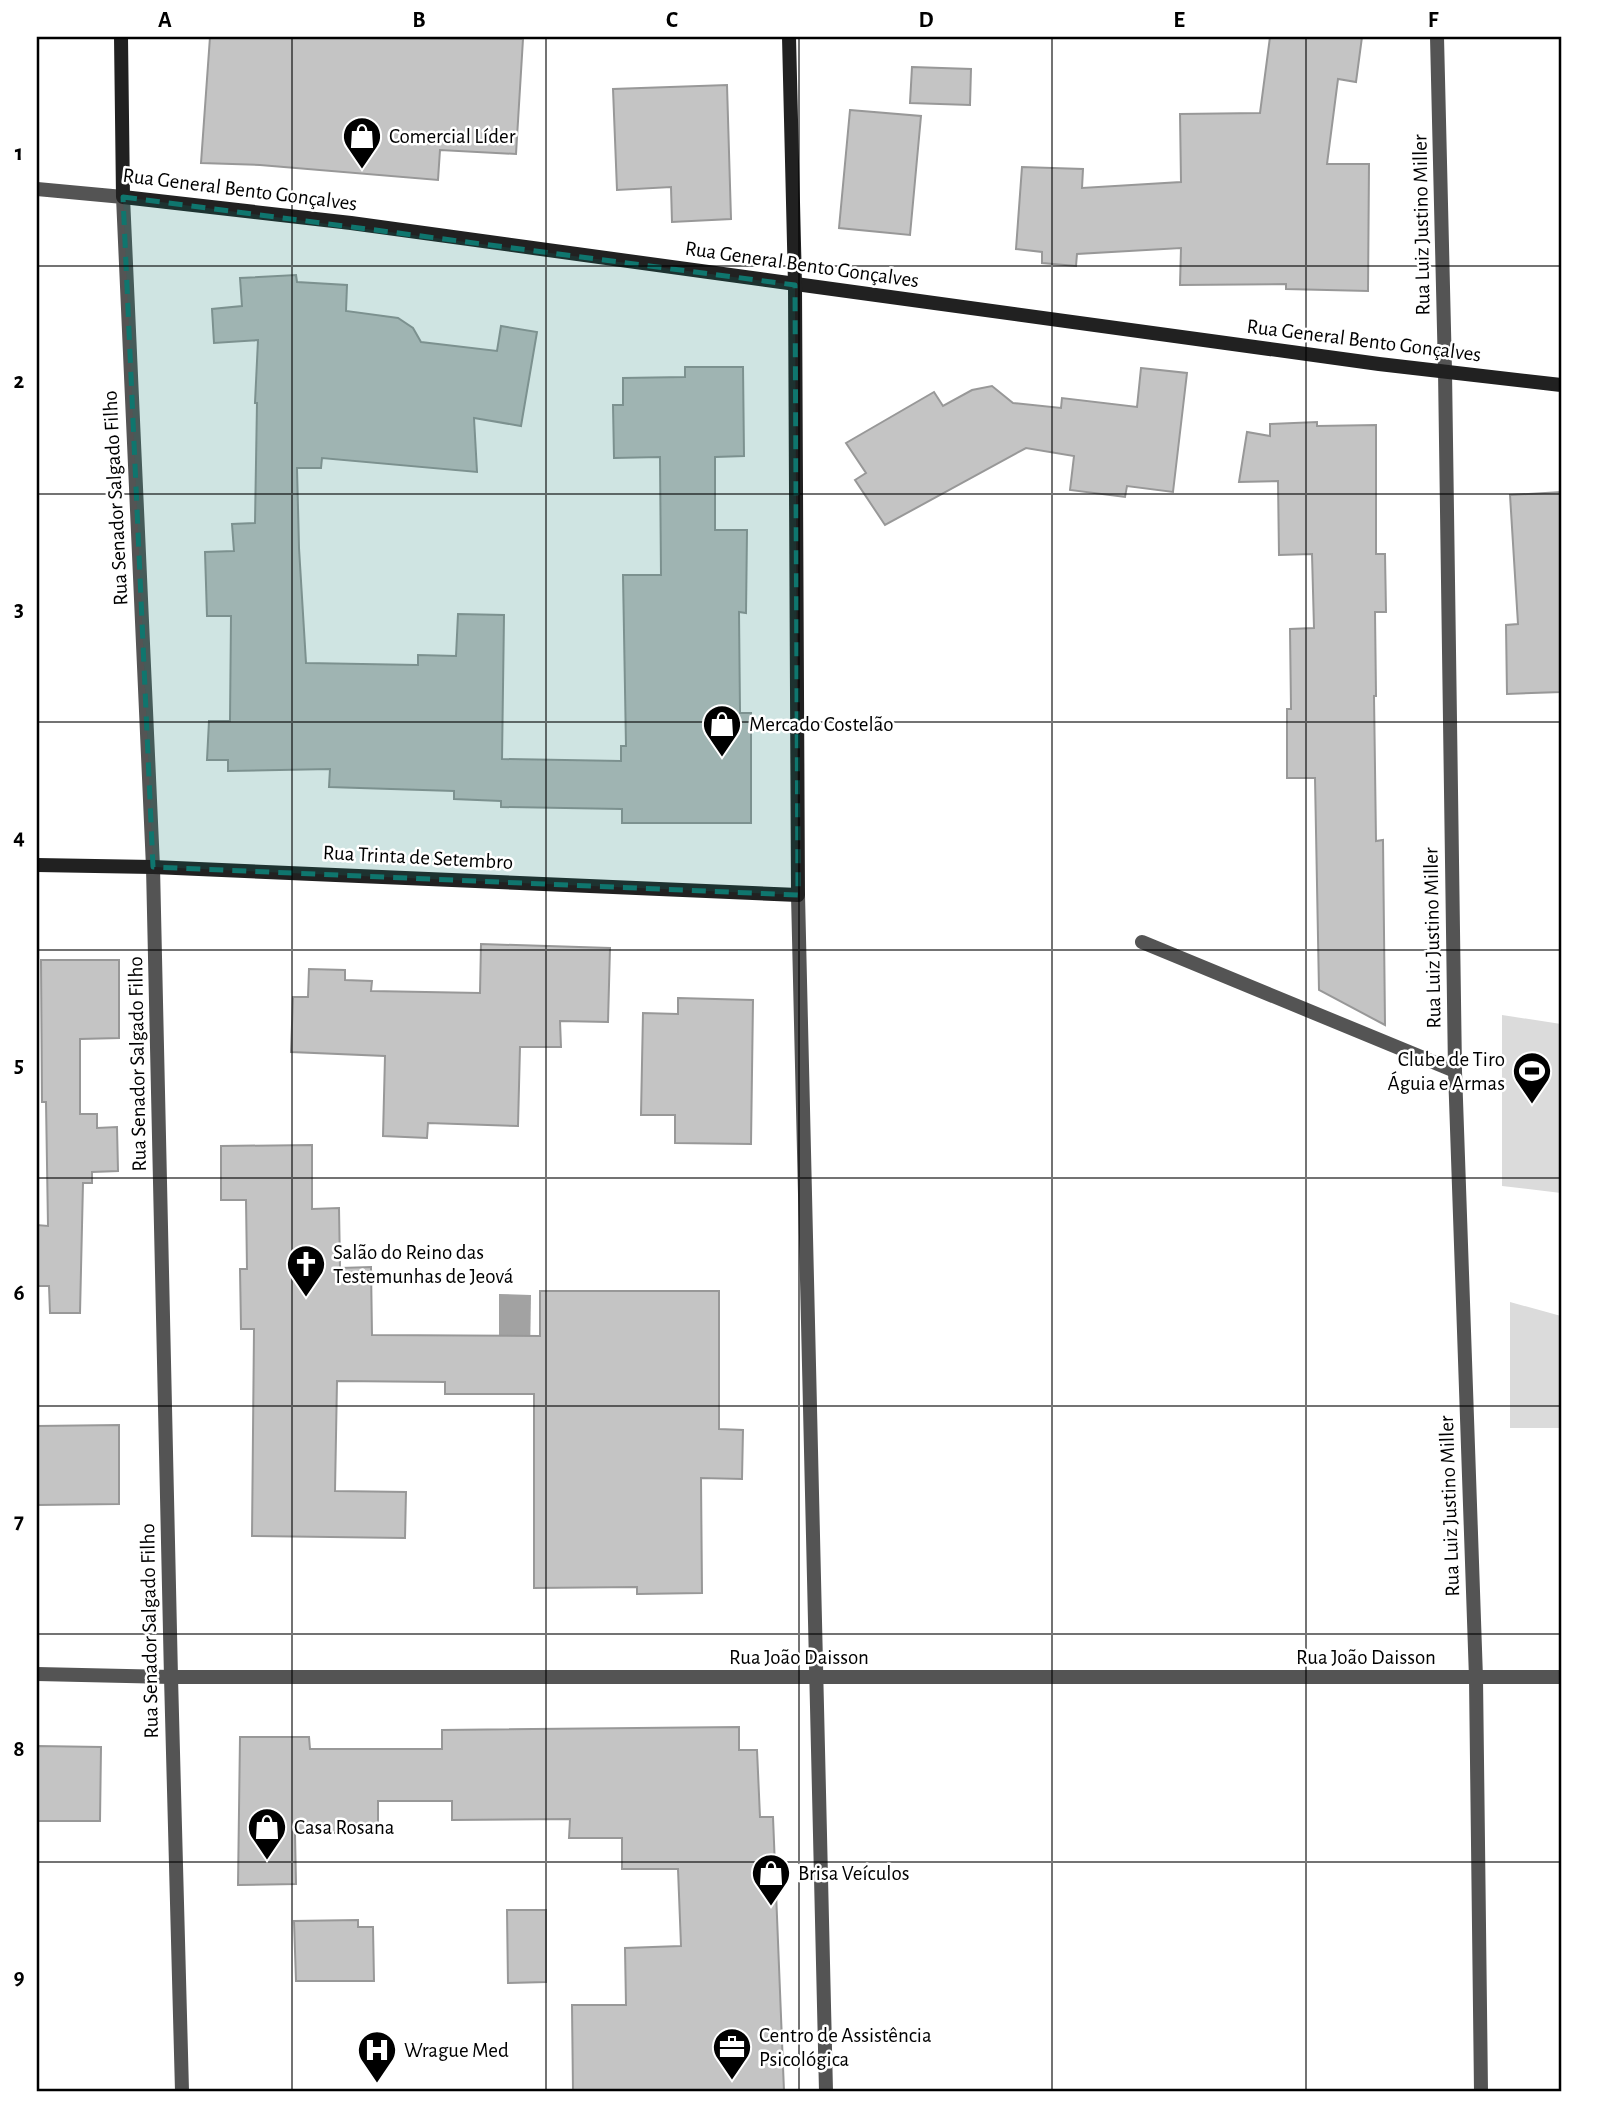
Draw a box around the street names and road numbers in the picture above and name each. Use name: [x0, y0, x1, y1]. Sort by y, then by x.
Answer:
street label: Rua Luiz Justino Miller: [1409, 134, 1434, 316]
street label: Rua General Bento Gonçalves: [121, 165, 358, 214]
street label: Rua General Bento Gonçalves: [684, 238, 920, 291]
street label: Rua General Bento Gonçalves: [1245, 316, 1482, 365]
street label: Rua Senador Salgado Filho: [99, 390, 132, 606]
street label: Rua Trinta de Setembro: [322, 842, 514, 873]
street label: Rua Luiz Justino Miller: [1420, 847, 1445, 1029]
street label: Rua Senador Salgado Filho: [125, 956, 150, 1172]
street label: Rua Luiz Justino Miller: [1436, 1415, 1463, 1597]
street label: Rua Senador Salgado Filho: [137, 1523, 162, 1739]
street label: Rua João Daisson: [729, 1647, 869, 1668]
street label: Rua João Daisson: [1296, 1647, 1436, 1668]

